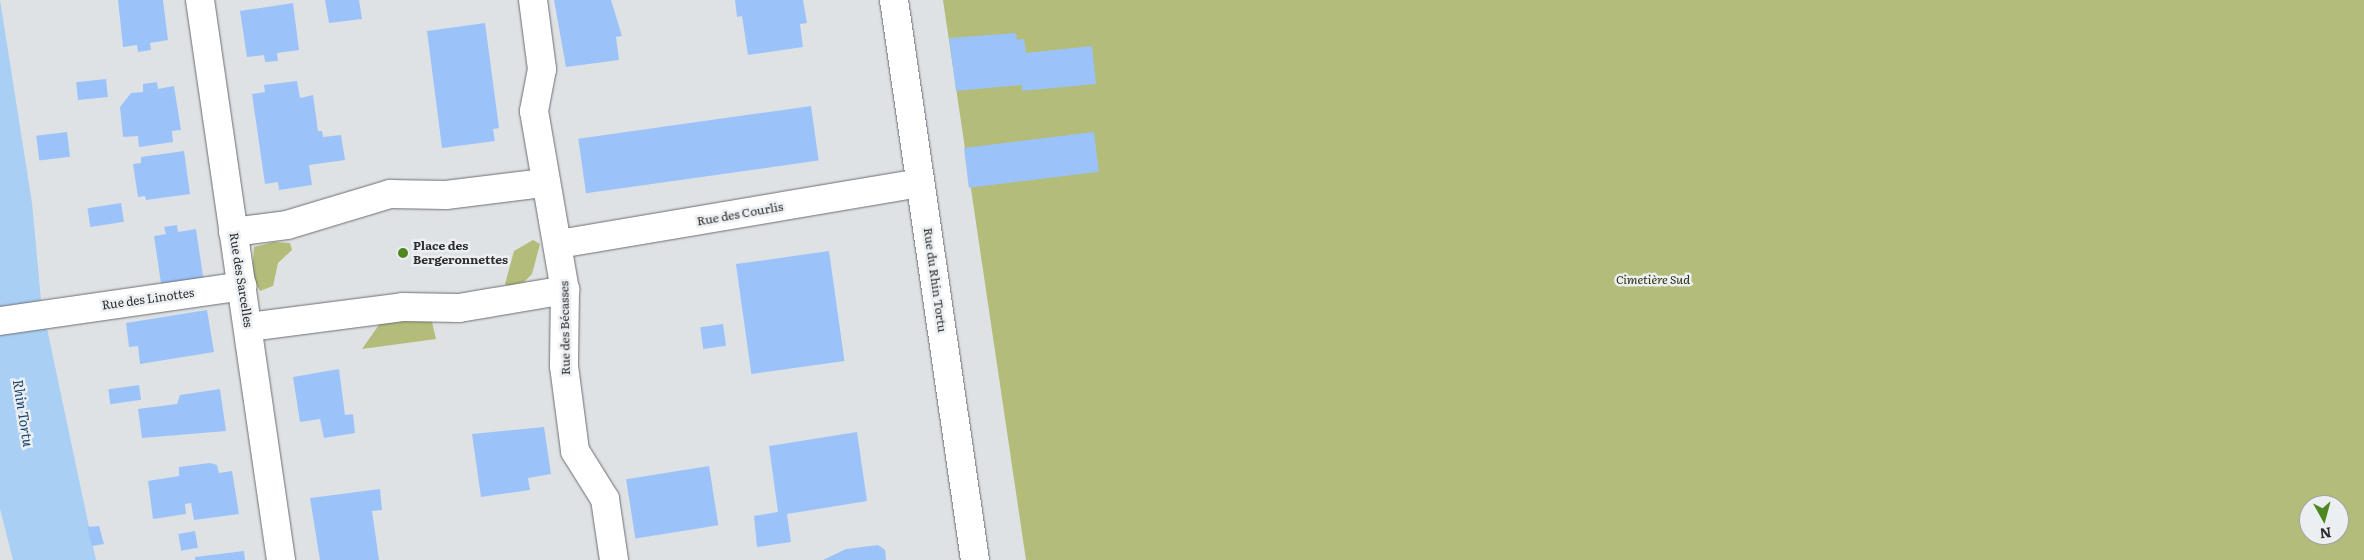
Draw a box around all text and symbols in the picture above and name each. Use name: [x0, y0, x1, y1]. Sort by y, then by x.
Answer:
street label: Rue des Courlis: [696, 199, 784, 229]
street label: Rue du Rhin Tortu: [921, 227, 949, 333]
street label: Rue des Sarcelles: [226, 232, 256, 328]
place label: Place des Bergeronnettes: [413, 239, 508, 267]
marker: Place des Bergeronnettes: [397, 247, 409, 259]
park label: Cimetière Sud: [1616, 273, 1690, 287]
street label: Rue des Bécasses: [557, 281, 573, 375]
street label: Rue des Linottes: [101, 285, 195, 313]
water label: Rhin Tortu: [10, 378, 38, 448]
north arrow: [2299, 495, 2349, 545]
text: N: [2319, 523, 2333, 545]

